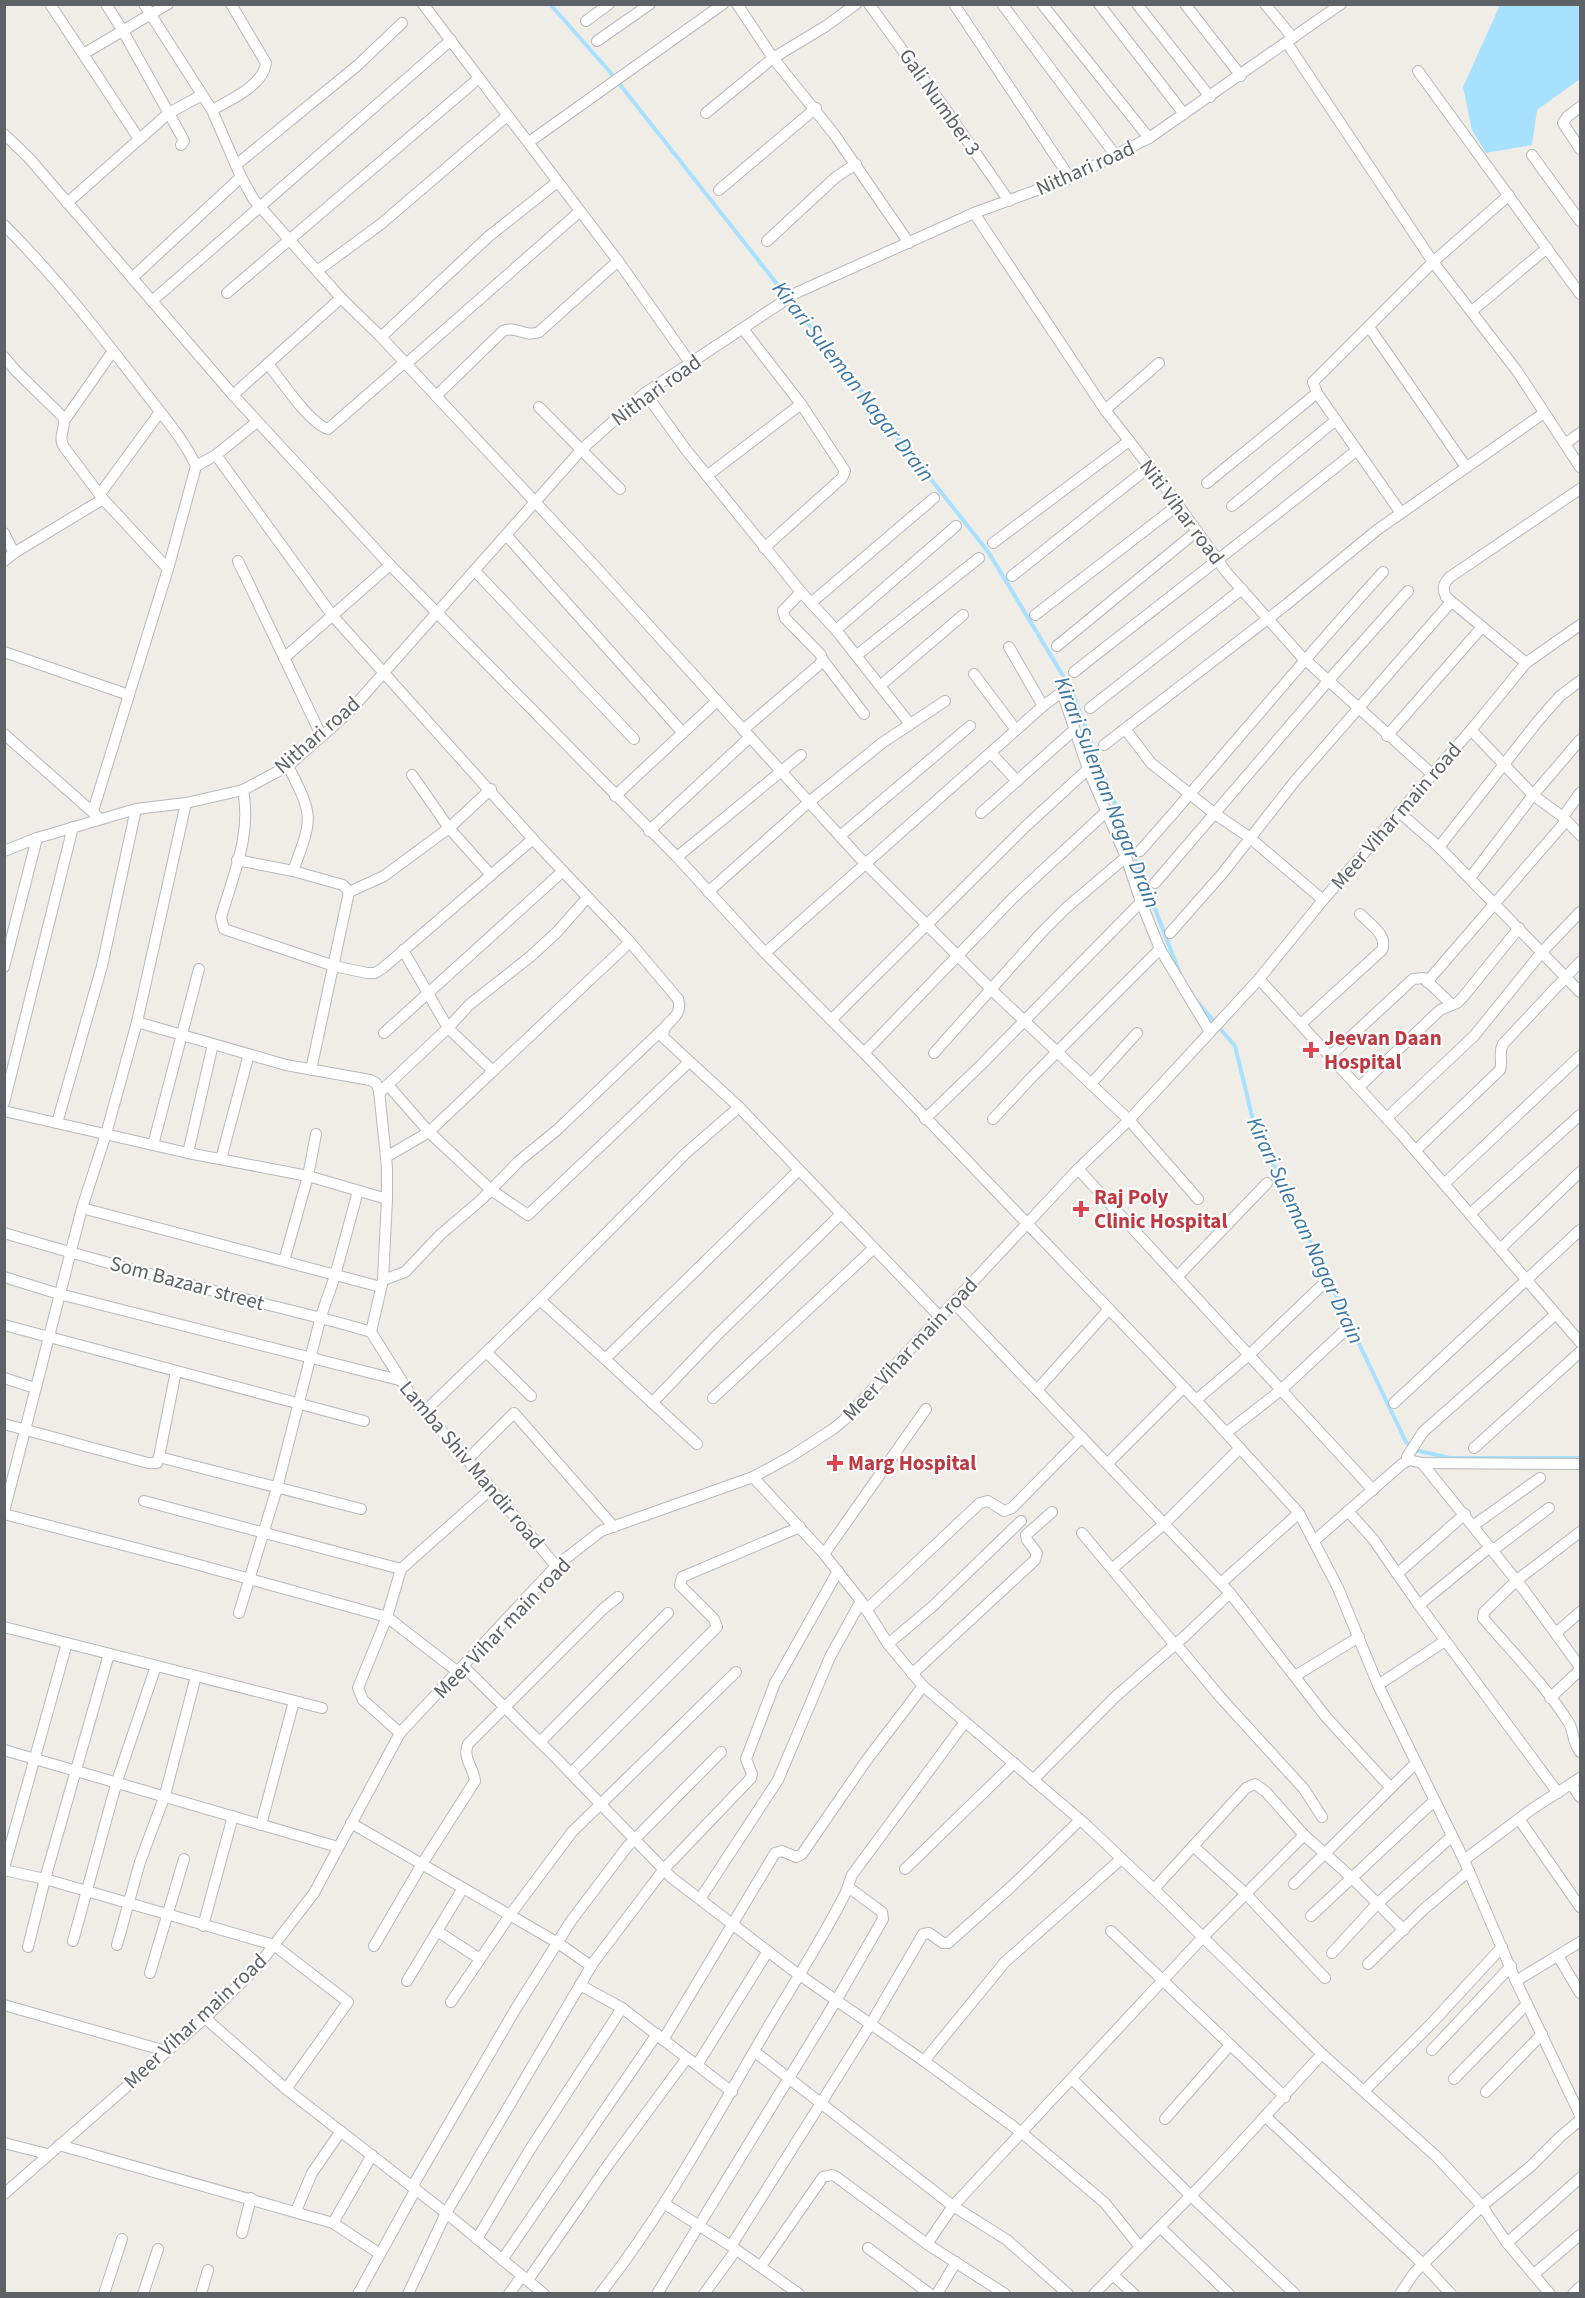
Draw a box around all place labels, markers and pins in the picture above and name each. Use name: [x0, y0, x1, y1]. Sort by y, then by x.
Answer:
place label: Jeevan Daan Hospital: [1324, 1023, 1442, 1077]
marker: Jeevan Daan Hospital: [1302, 1041, 1320, 1059]
place label: Raj Poly Clinic Hospital: [1094, 1182, 1227, 1236]
marker: Raj Poly Clinic Hospital: [1072, 1200, 1090, 1218]
place label: Marg Hospital: [848, 1448, 976, 1478]
marker: Marg Hospital: [826, 1454, 844, 1472]

